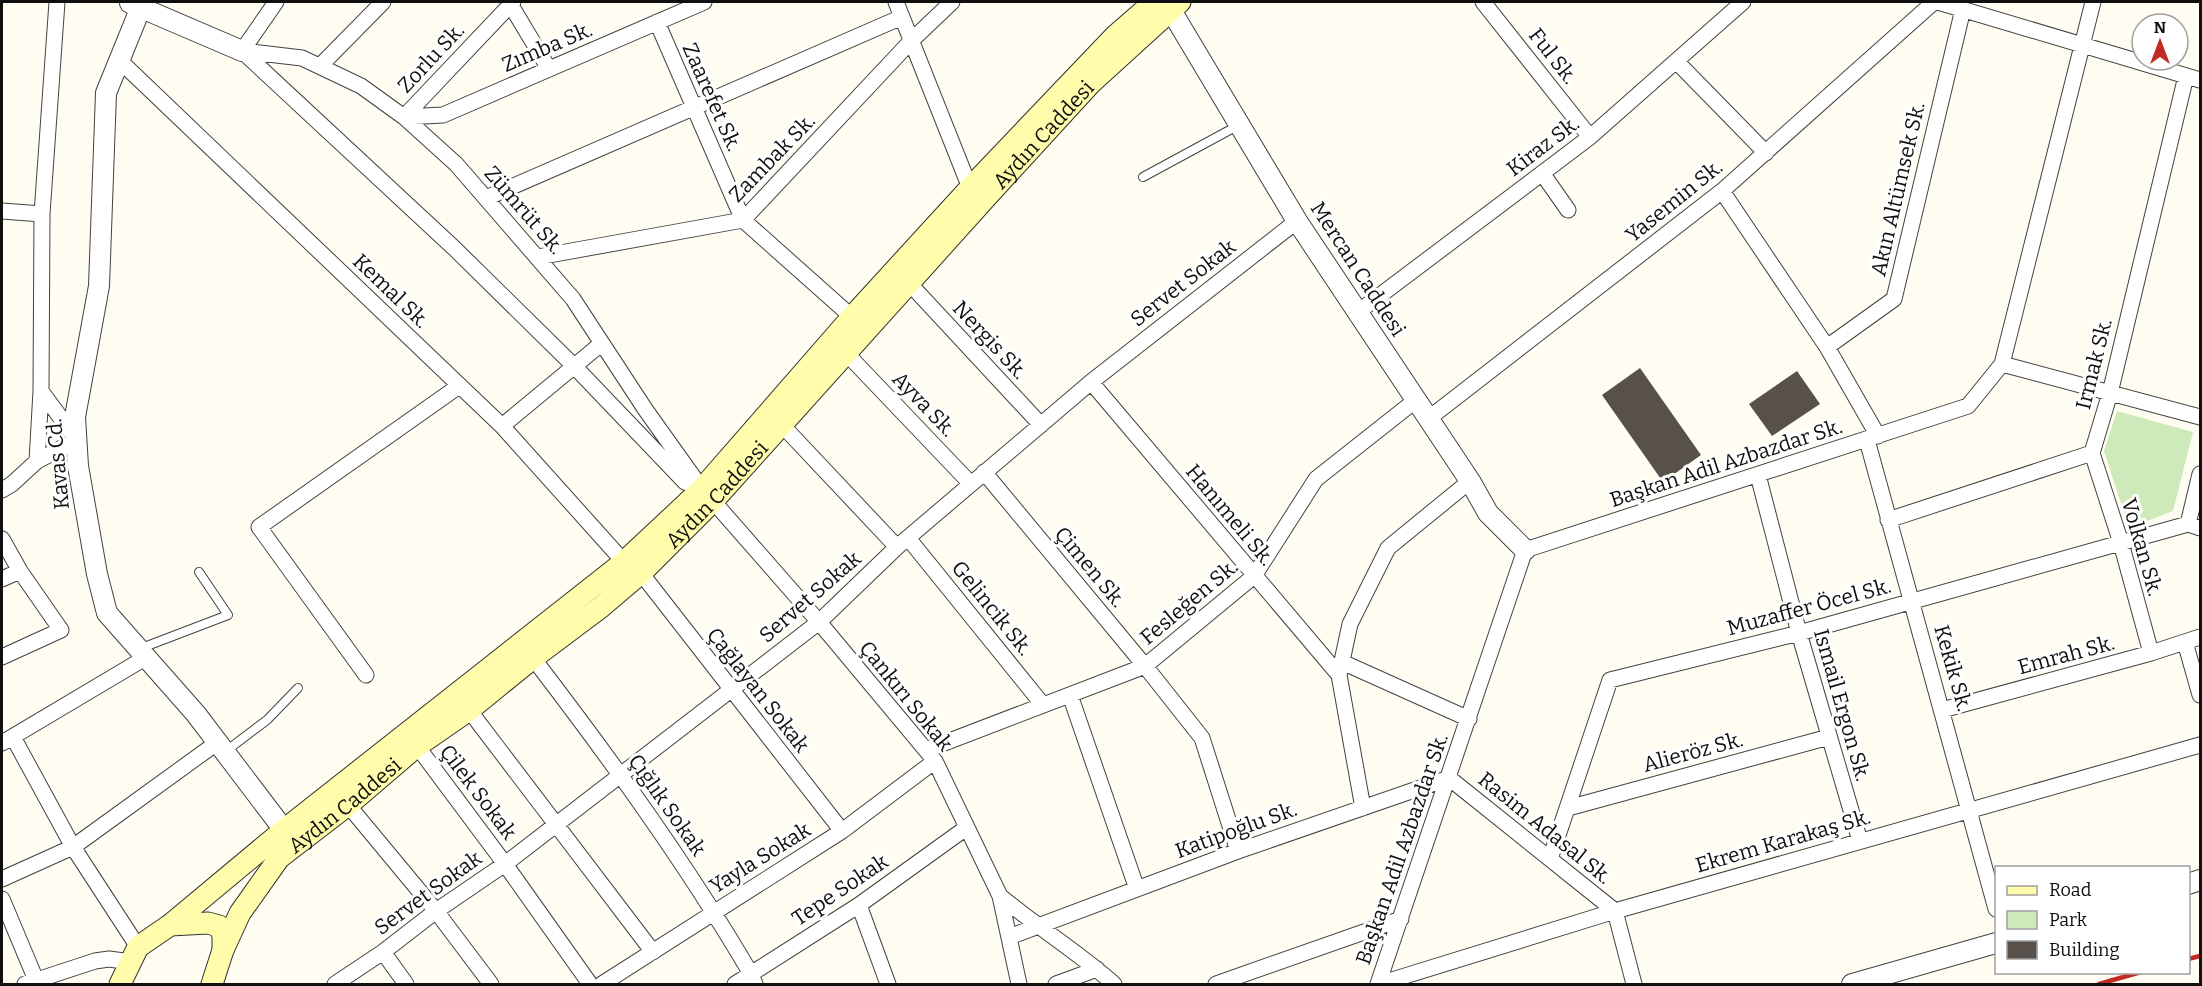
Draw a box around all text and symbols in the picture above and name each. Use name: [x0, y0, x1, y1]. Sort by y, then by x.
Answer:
north arrow: [2130, 12, 2190, 72]
street label: Zımba Sk.: [498, 16, 596, 78]
street label: Zorlu Sk.: [392, 18, 470, 98]
text: N: [2154, 18, 2166, 37]
street label: Ful Sk.: [1523, 23, 1583, 89]
street label: Zaarefet Sk.: [677, 39, 747, 155]
street label: Aydın Caddesi: [987, 75, 1100, 194]
street label: Akın Altümsek Sk.: [1865, 99, 1931, 279]
street label: Zambak Sk.: [723, 108, 821, 208]
street label: Kiraz Sk.: [1502, 110, 1584, 182]
street label: Yasemin Sk.: [1620, 154, 1728, 248]
street label: Zümrüt Sk.: [479, 161, 569, 259]
street label: Mercan Caddesi: [1305, 197, 1411, 341]
street label: Servet Sokak: [1125, 234, 1241, 332]
street label: Kemal Sk.: [347, 248, 435, 334]
street label: Nergis Sk.: [947, 295, 1033, 385]
street label: Irmak Sk.: [2070, 316, 2118, 412]
street label: Ayva Sk.: [887, 366, 961, 442]
street label: Başkan Adil Azbazdar Sk.: [1607, 413, 1845, 513]
street label: Kavas Cd.: [41, 417, 75, 511]
street label: Aydın Caddesi: [660, 436, 774, 554]
street label: Hanımeli Sk.: [1180, 459, 1280, 571]
street label: Volkan Sk.: [2116, 495, 2168, 599]
street label: Çimen Sk.: [1049, 521, 1131, 613]
street label: Servet Sokak: [754, 546, 866, 648]
street label: Fesleğen Sk.: [1135, 554, 1243, 650]
street label: Gelincik Sk.: [946, 555, 1038, 661]
street label: Muzaffer Öcel Sk.: [1724, 573, 1894, 641]
street label: Çağlayan Sokak: [701, 622, 815, 758]
street label: Kekik Sk.: [1928, 622, 1978, 714]
street label: Ismail Ergon Sk.: [1808, 626, 1876, 784]
street label: Emrah Sk.: [2015, 630, 2117, 680]
street label: Çankırı Sokak: [854, 636, 958, 756]
street label: Alieröz Sk.: [1640, 726, 1746, 778]
street label: Başkan Adil Azbazdar Sk.: [1350, 730, 1454, 968]
street label: Çilek Sokak: [434, 739, 522, 845]
street label: Çığlık Sokak: [622, 749, 712, 861]
street label: Aydın Caddesi: [283, 752, 407, 859]
street label: Rasim Adasal Sk.: [1473, 766, 1617, 890]
street label: Katipoğlu Sk.: [1172, 796, 1300, 864]
street label: Ekrem Karakaş Sk.: [1692, 804, 1874, 878]
street label: Yayla Sokak: [705, 817, 815, 899]
street label: Servet Sokak: [369, 845, 487, 941]
street label: Tepe Sokak: [787, 848, 893, 932]
legend: [1995, 866, 2190, 974]
text: Road: [2049, 879, 2092, 901]
text: Park: [2049, 909, 2088, 931]
text: Building: [2049, 939, 2120, 961]

